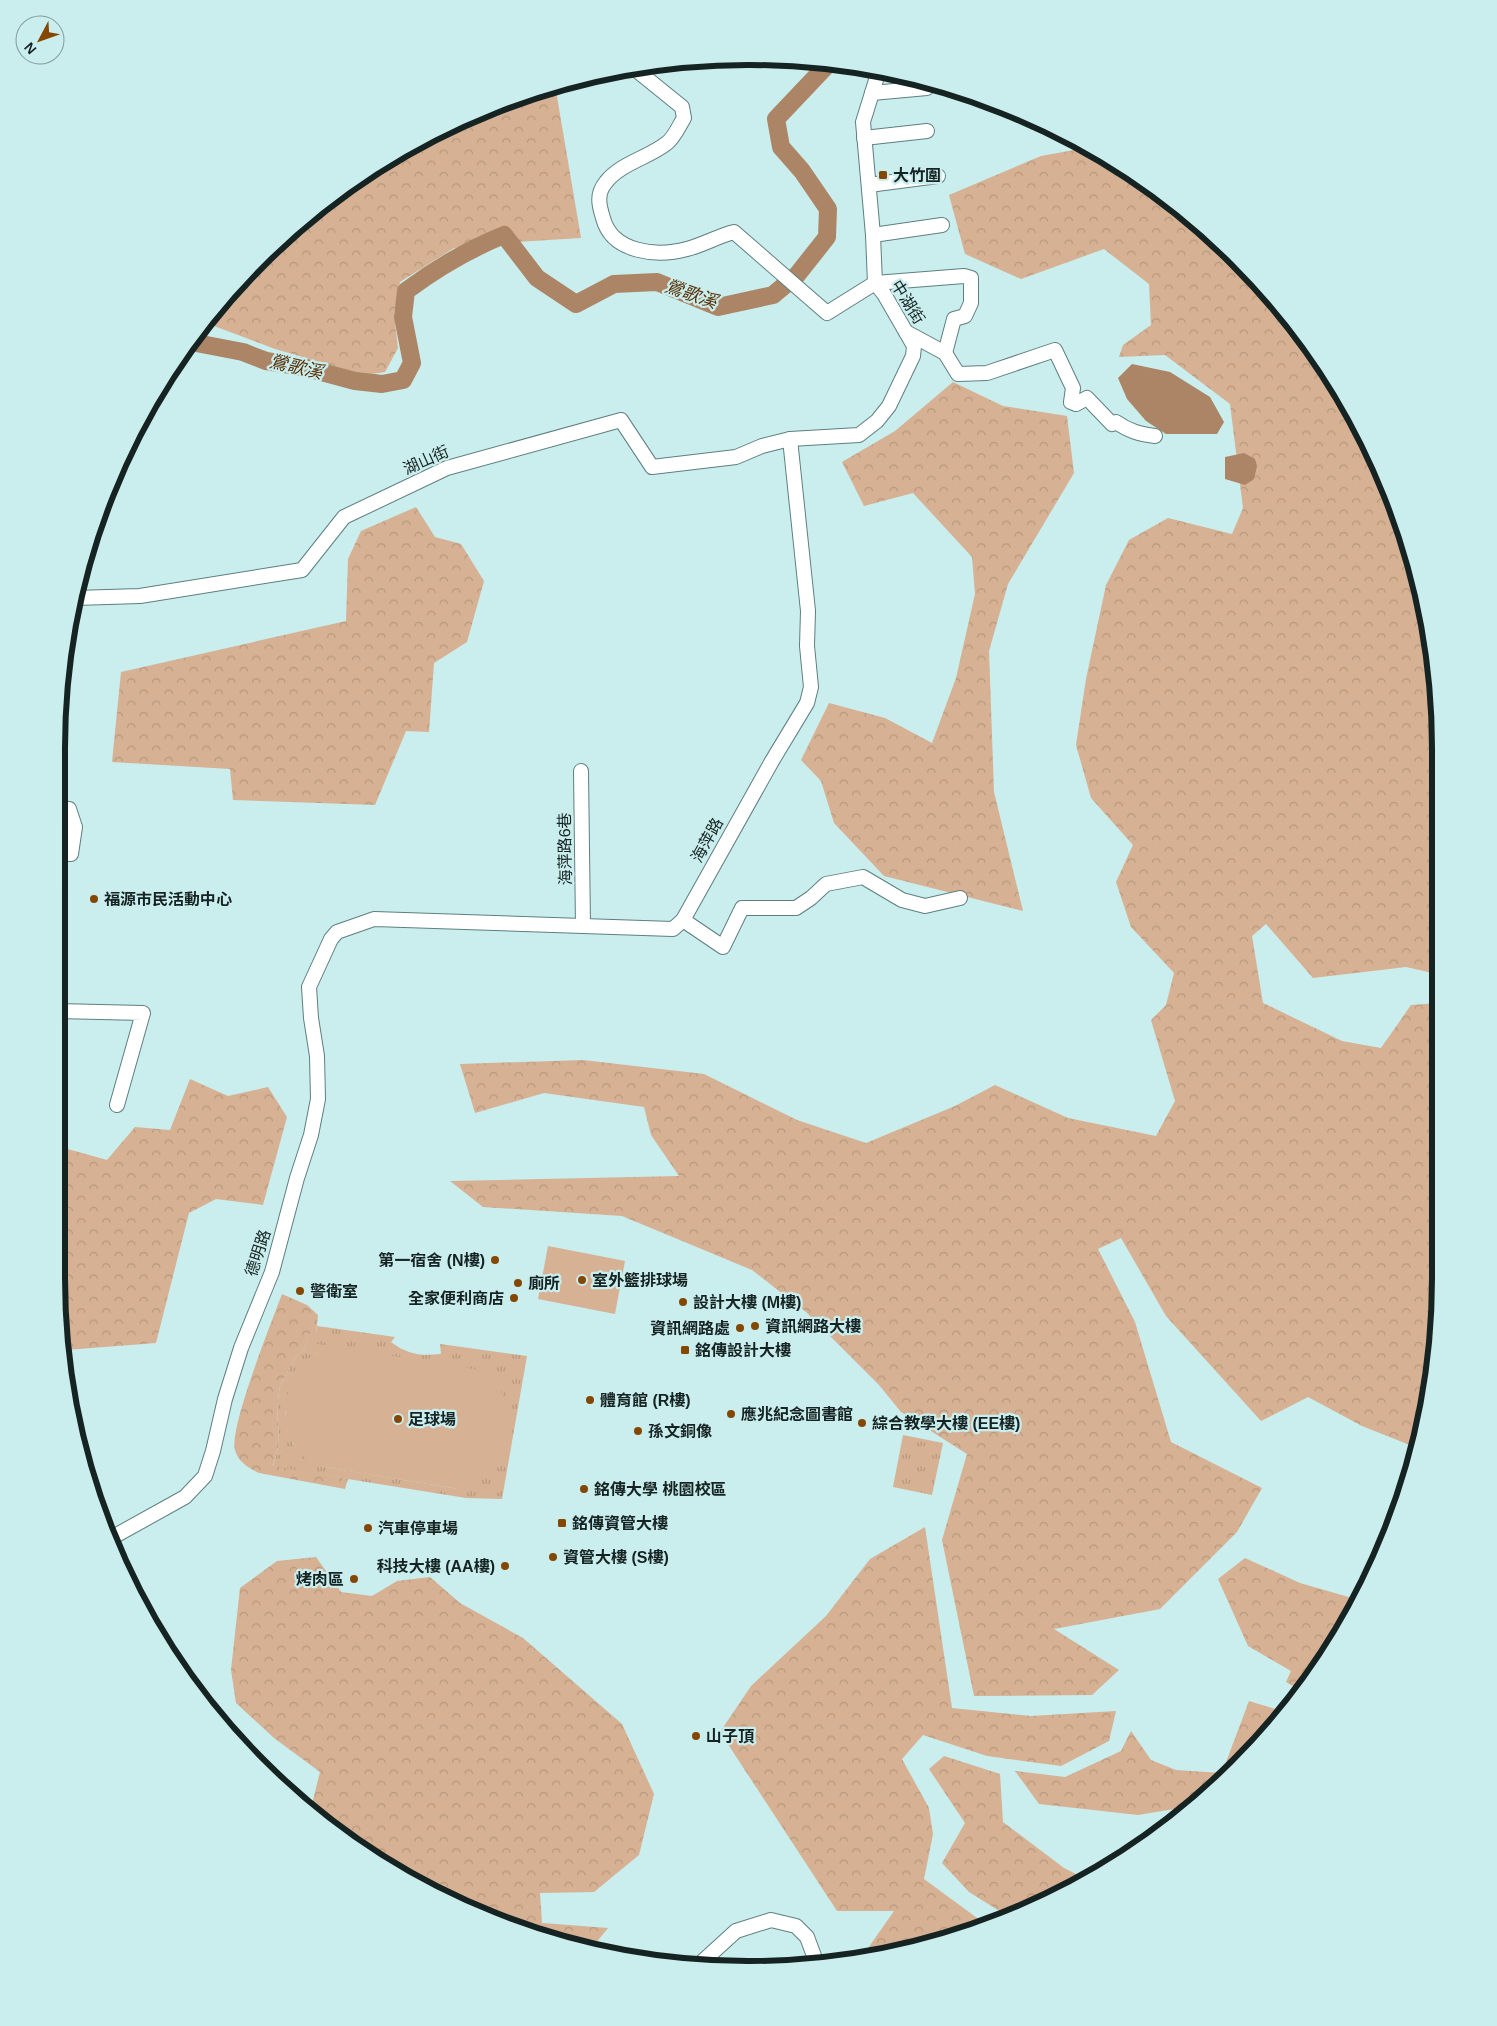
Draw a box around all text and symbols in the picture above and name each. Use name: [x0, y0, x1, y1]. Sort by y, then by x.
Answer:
north arrow: [15, 15, 65, 65]
text: N: [21, 39, 40, 58]
place label: 大竹圍: [893, 167, 941, 184]
marker: 大竹圍: [877, 169, 889, 181]
water label: 鶯歌溪: [662, 276, 723, 313]
street label: 中湖街: [888, 277, 928, 327]
water label: 鶯歌溪: [267, 351, 327, 383]
street label: 湖山街: [401, 442, 451, 478]
street label: 海萍路6巷: [556, 812, 574, 886]
street label: 海萍路: [688, 815, 726, 865]
place label: 福源市民活動中心: [104, 891, 232, 908]
marker: 福源市民活動中心: [88, 893, 100, 905]
street label: 德明路: [242, 1228, 274, 1278]
place label: 第一宿舍 (N樓): [378, 1251, 485, 1269]
marker: 第一宿舍 (N樓): [489, 1254, 501, 1266]
place label: 室外籃排球場: [592, 1271, 688, 1289]
place label: 廁所: [528, 1274, 560, 1292]
marker: 室外籃排球場: [576, 1274, 588, 1286]
marker: 廁所: [512, 1277, 524, 1289]
place label: 警衛室: [310, 1283, 358, 1300]
marker: 警衛室: [294, 1285, 306, 1297]
place label: 全家便利商店: [408, 1290, 504, 1307]
marker: 全家便利商店: [508, 1292, 520, 1304]
place label: 設計大樓 (M樓): [693, 1293, 801, 1311]
marker: 設計大樓 (M樓): [677, 1296, 689, 1308]
place label: 資訊網路大樓: [765, 1317, 861, 1335]
place label: 資訊網路處: [650, 1319, 730, 1337]
marker: 資訊網路大樓: [749, 1320, 761, 1332]
marker: 資訊網路處: [734, 1322, 746, 1334]
place label: 銘傳設計大樓: [695, 1341, 791, 1359]
marker: 銘傳設計大樓: [679, 1344, 691, 1356]
place label: 體育館 (R樓): [600, 1392, 691, 1409]
marker: 體育館 (R樓): [584, 1394, 596, 1406]
place label: 應兆紀念圖書館: [741, 1406, 853, 1423]
marker: 應兆紀念圖書館: [725, 1408, 737, 1420]
place label: 足球場: [408, 1411, 456, 1428]
marker: 足球場: [392, 1413, 404, 1425]
place label: 綜合教學大樓 (EE樓): [872, 1415, 1020, 1432]
marker: 綜合教學大樓 (EE樓): [856, 1417, 868, 1429]
place label: 孫文銅像: [648, 1423, 712, 1440]
marker: 孫文銅像: [632, 1425, 644, 1437]
place label: 銘傳大學 桃園校區: [594, 1480, 726, 1498]
marker: 銘傳大學 桃園校區: [578, 1483, 590, 1495]
place label: 銘傳資管大樓: [572, 1514, 668, 1532]
marker: 銘傳資管大樓: [556, 1517, 568, 1529]
place label: 汽車停車場: [378, 1520, 458, 1537]
marker: 汽車停車場: [362, 1522, 374, 1534]
place label: 資管大樓 (S樓): [563, 1548, 669, 1566]
marker: 資管大樓 (S樓): [547, 1551, 559, 1563]
place label: 科技大樓 (AA樓): [377, 1558, 495, 1575]
marker: 科技大樓 (AA樓): [499, 1560, 511, 1572]
place label: 烤肉區: [296, 1571, 344, 1588]
marker: 烤肉區: [348, 1573, 360, 1585]
place label: 山子頂: [706, 1728, 755, 1745]
marker: 山子頂: [690, 1730, 702, 1742]

